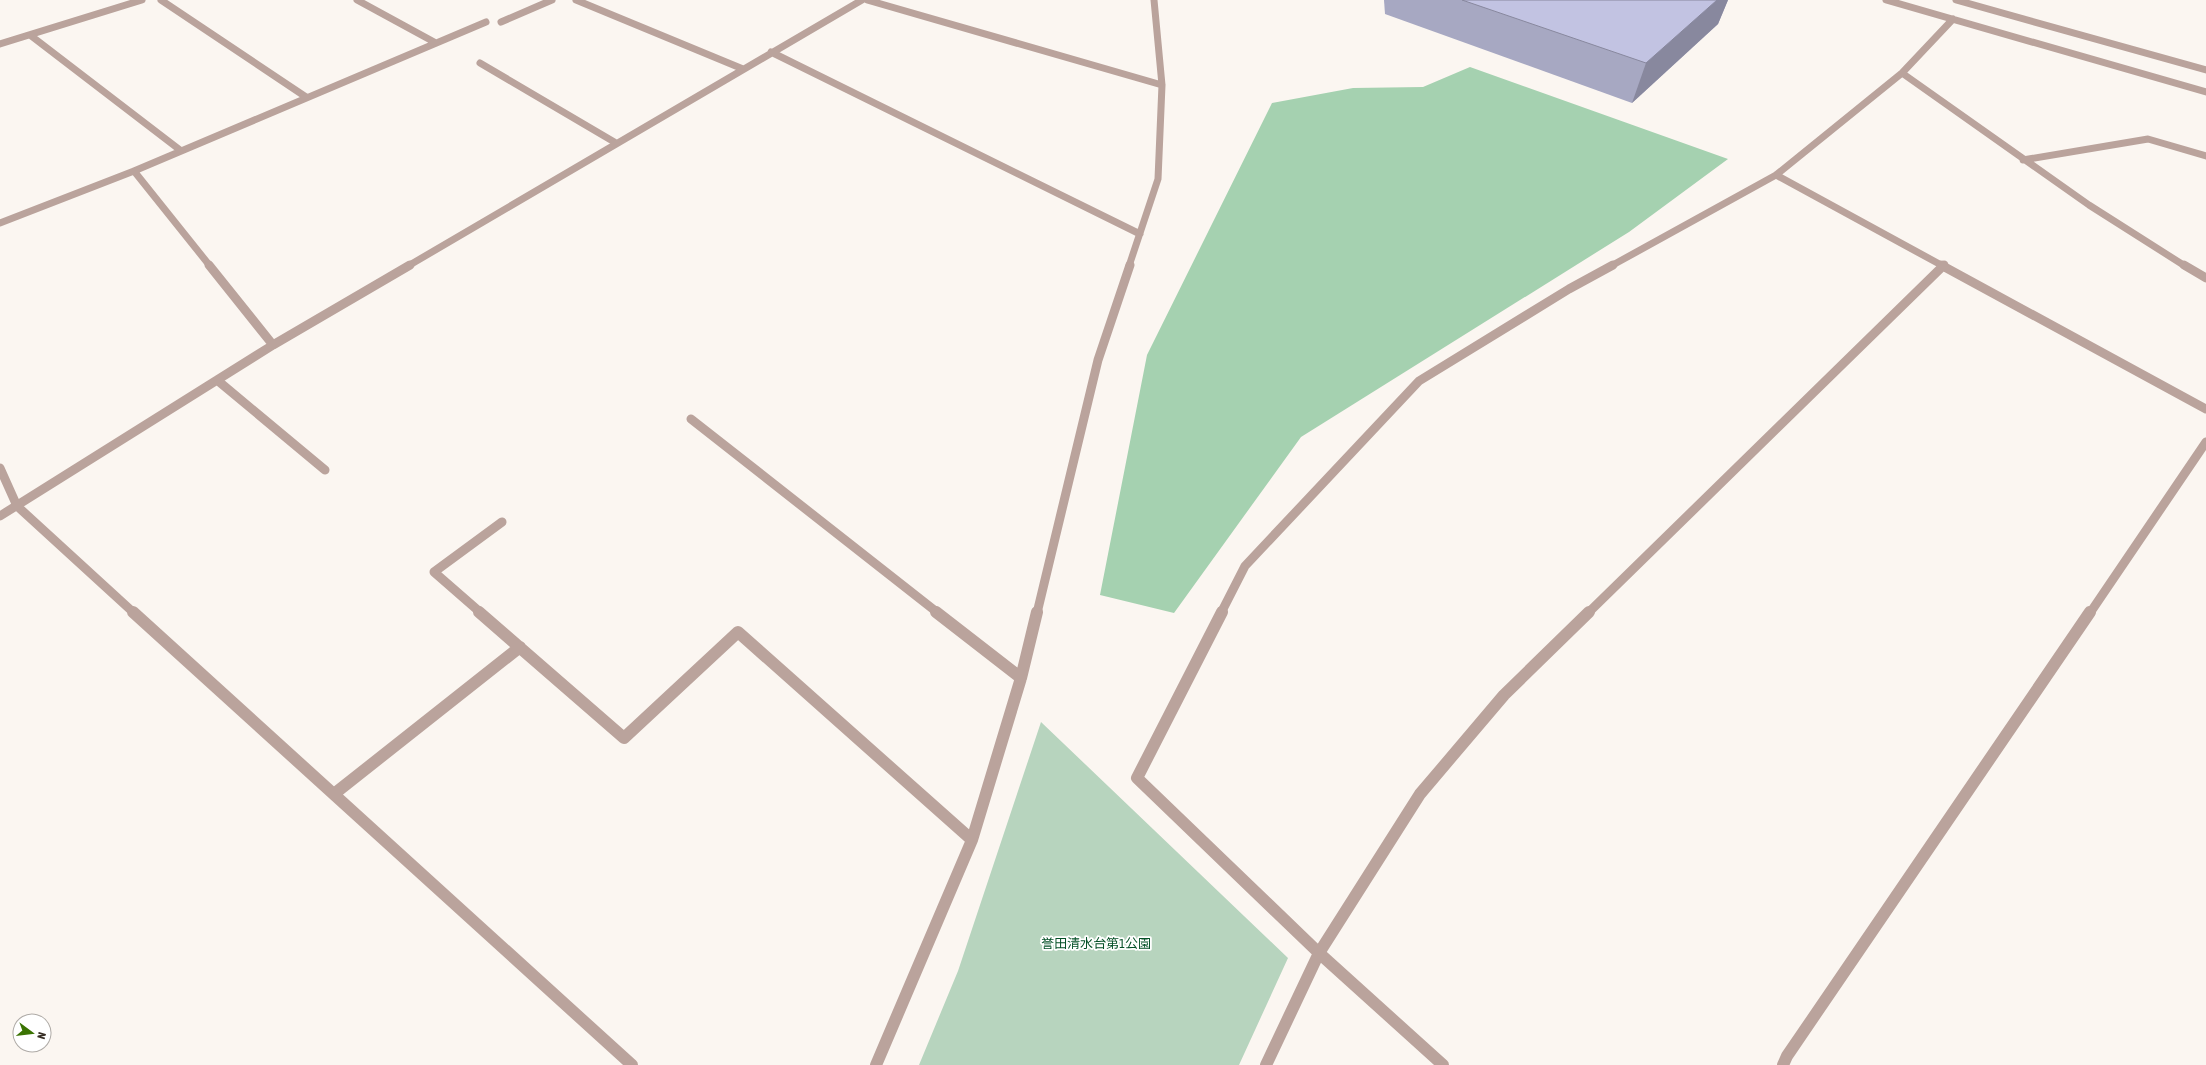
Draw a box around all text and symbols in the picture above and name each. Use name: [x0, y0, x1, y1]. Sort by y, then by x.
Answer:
park label: 誉田清水台第1公園: [1041, 936, 1151, 951]
north arrow: [12, 1013, 52, 1053]
text: N: [35, 1031, 48, 1040]

